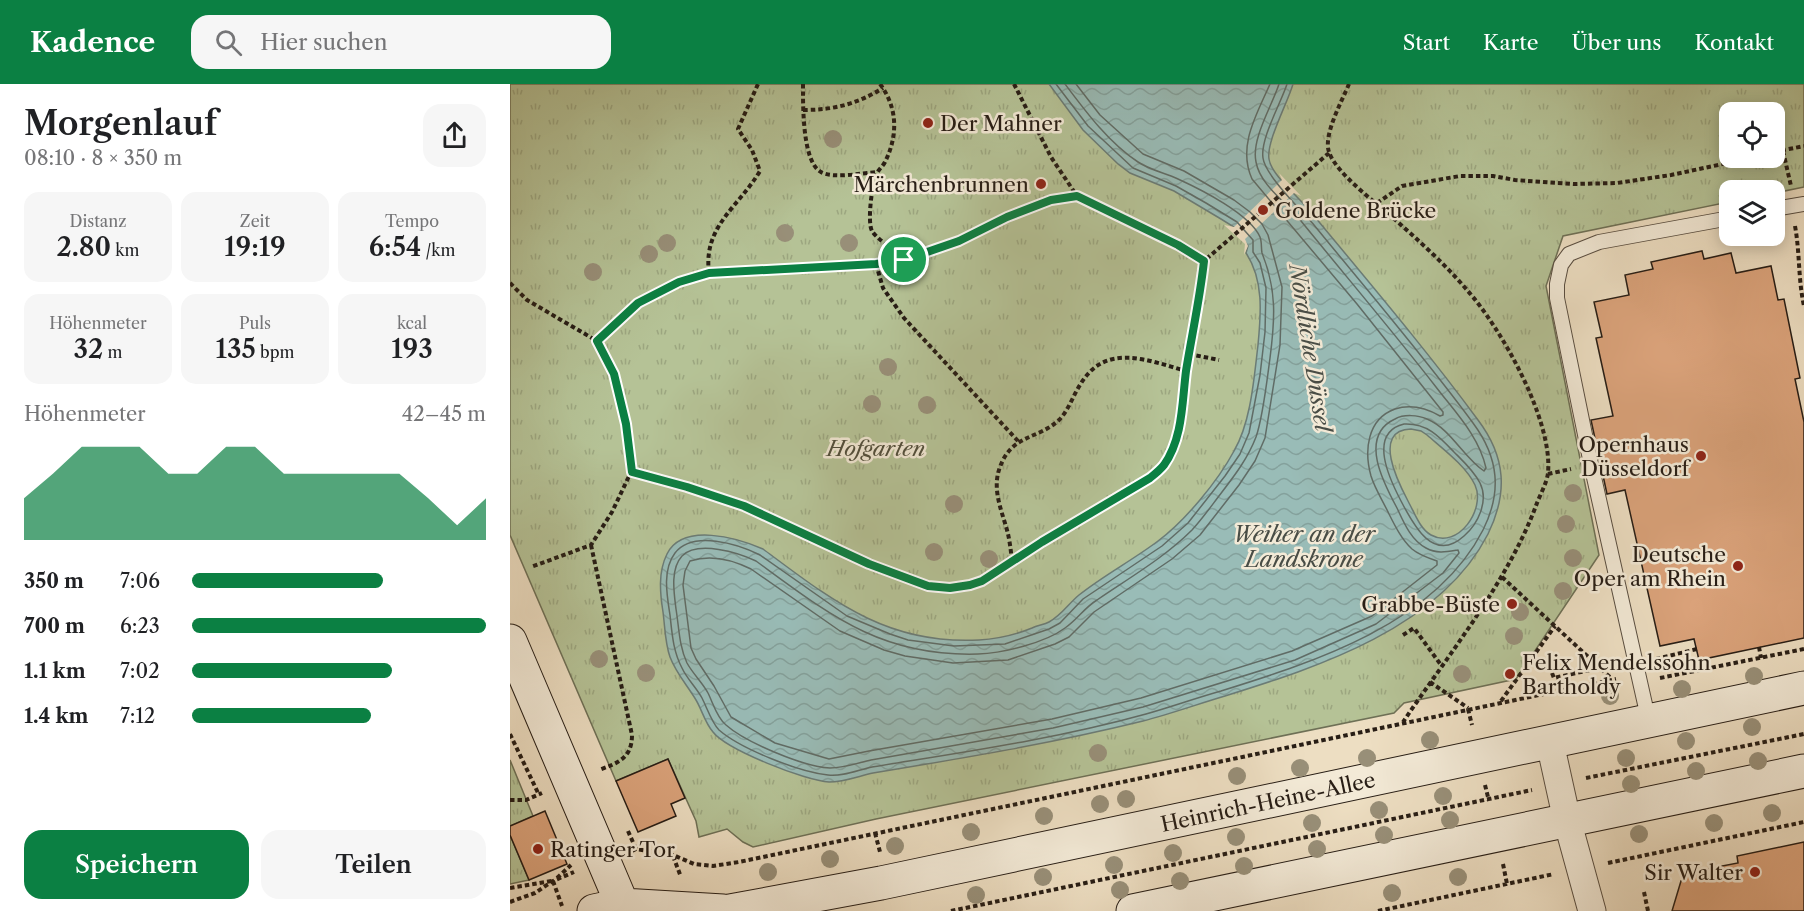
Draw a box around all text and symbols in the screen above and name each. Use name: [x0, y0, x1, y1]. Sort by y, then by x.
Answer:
search box: [191, 15, 611, 69]
text: Kadence: [30, 25, 155, 59]
icon: search: [212, 26, 245, 59]
text: Hier suchen: [260, 29, 387, 56]
text: Start: [1403, 30, 1450, 55]
text: Karte: [1483, 30, 1539, 55]
text: Über uns: [1572, 30, 1661, 55]
text: Kontakt: [1694, 30, 1774, 55]
map controls: [1719, 102, 1785, 246]
button: locate: [1719, 102, 1785, 168]
text: Morgenlauf: [24, 103, 217, 144]
button: share: [423, 104, 486, 167]
place label: Der Mahner: [940, 111, 1062, 136]
marker: Der Mahner: [921, 116, 935, 130]
text: 08:10 · 8 × 350 m: [24, 146, 182, 170]
place label: Märchenbrunnen: [854, 172, 1029, 197]
marker: Märchenbrunnen: [1034, 177, 1048, 191]
button: layers: [1719, 180, 1785, 246]
place label: Goldene Brücke: [1275, 198, 1436, 223]
marker: Goldene Brücke: [1256, 203, 1270, 217]
text: Distanz: [69, 211, 127, 231]
text: Zeit: [240, 211, 270, 231]
text: Tempo: [385, 211, 439, 231]
text: 2.80: [56, 231, 111, 263]
text: 19:19: [224, 231, 286, 263]
text: 6:54: [369, 231, 421, 263]
pin: [878, 234, 929, 285]
text: km: [111, 240, 140, 260]
text: /km: [421, 240, 455, 260]
icon: arrive: [887, 243, 920, 276]
water label: Nördliche Düssel: [1283, 260, 1337, 437]
text: Höhenmeter: [49, 313, 147, 333]
text: Puls: [239, 313, 271, 333]
text: kcal: [397, 313, 427, 333]
text: 32: [74, 333, 103, 365]
text: 135: [216, 333, 256, 365]
text: 193: [391, 333, 433, 365]
text: m: [103, 342, 122, 362]
text: bpm: [256, 342, 294, 362]
text: Höhenmeter: [24, 402, 146, 426]
text: 42–45 m: [402, 402, 486, 426]
place label: Opernhaus Düsseldorf: [1579, 432, 1691, 481]
park label: Hofgarten: [825, 436, 925, 461]
marker: Opernhaus Düsseldorf: [1694, 449, 1708, 463]
water label: Weiher an der Landskrone: [1233, 521, 1377, 573]
place label: Deutsche Oper am Rhein: [1574, 542, 1726, 591]
marker: Deutsche Oper am Rhein: [1731, 559, 1745, 573]
text: 350 m: [24, 569, 84, 593]
text: 7:06: [120, 569, 160, 593]
place label: Grabbe-Büste: [1361, 592, 1500, 617]
marker: Grabbe-Büste: [1505, 597, 1519, 611]
text: 700 m: [24, 614, 85, 638]
text: 6:23: [120, 614, 160, 638]
place label: Felix Mendelssohn Bartholdy: [1522, 650, 1711, 699]
text: 1.1 km: [24, 659, 86, 683]
text: 7:02: [120, 659, 160, 683]
marker: Felix Mendelssohn Bartholdy: [1503, 667, 1517, 681]
text: 1.4 km: [24, 704, 89, 728]
text: 7:12: [120, 704, 155, 728]
street label: Heinrich-Heine-Allee: [1158, 767, 1378, 837]
button: Speichern: [24, 830, 249, 899]
button: Teilen: [261, 830, 486, 899]
place label: Ratinger Tor: [550, 837, 675, 862]
marker: Ratinger Tor: [531, 842, 545, 856]
place label: Sir Walter: [1644, 860, 1743, 885]
marker: Sir Walter: [1748, 865, 1762, 879]

